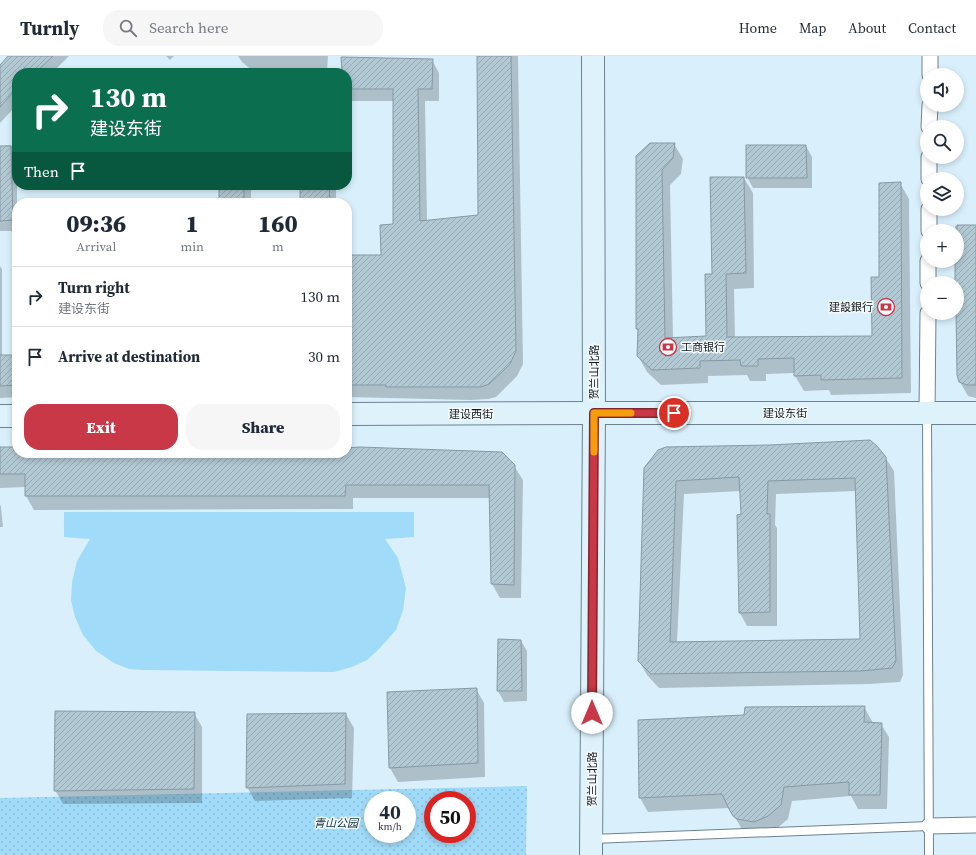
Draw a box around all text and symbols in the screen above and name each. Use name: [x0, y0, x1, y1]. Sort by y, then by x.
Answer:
search box: [103, 10, 383, 46]
text: Turnly: [20, 15, 79, 41]
icon: search: [117, 17, 139, 39]
text: Search here: [149, 17, 228, 38]
text: Home: [739, 18, 777, 38]
text: Map: [799, 18, 826, 38]
text: About: [848, 18, 886, 38]
text: Contact: [908, 18, 956, 38]
map controls: [920, 68, 964, 320]
button: sound: [920, 68, 964, 112]
text: 130 m: [90, 78, 167, 116]
icon: right: [24, 84, 76, 136]
text: 建设东街: [90, 116, 162, 141]
button: search: [920, 120, 964, 164]
icon: arrive: [67, 160, 89, 182]
text: Then: [24, 161, 59, 182]
button: layers: [920, 172, 964, 216]
text: 09:36: [66, 207, 126, 240]
text: 1: [186, 207, 199, 240]
text: 160: [258, 207, 298, 240]
button: +: [920, 224, 964, 268]
text: Arrival: [76, 238, 116, 255]
text: min: [180, 238, 204, 255]
text: m: [272, 238, 284, 255]
button: −: [920, 276, 964, 320]
text: Turn right: [58, 277, 130, 298]
icon: right: [24, 286, 46, 308]
text: 130 m: [300, 286, 340, 307]
bank icon: 建設銀行: [876, 297, 896, 317]
text: 建设东街: [58, 300, 110, 317]
place label: 建設銀行: [829, 300, 873, 315]
bank icon: 工商银行: [658, 337, 678, 357]
place label: 工商银行: [681, 340, 725, 355]
street label: 贺兰山北路: [587, 345, 602, 400]
icon: arrive: [24, 346, 46, 368]
text: Arrive at destination: [58, 346, 200, 367]
text: 30 m: [308, 346, 340, 367]
pin: [657, 396, 691, 430]
icon: arrive: [663, 402, 685, 424]
button: Exit: [24, 404, 178, 450]
button: Share: [186, 404, 340, 450]
street label: 建设东街: [763, 406, 807, 421]
street label: 建设西街: [449, 407, 493, 422]
position arrow: [571, 692, 613, 734]
street label: 贺兰山北路: [585, 752, 600, 807]
speed limit sign: 50: [424, 791, 476, 843]
text: 40: [379, 798, 401, 826]
park label: 青山公园: [314, 816, 360, 831]
text: km/h: [378, 820, 402, 833]

